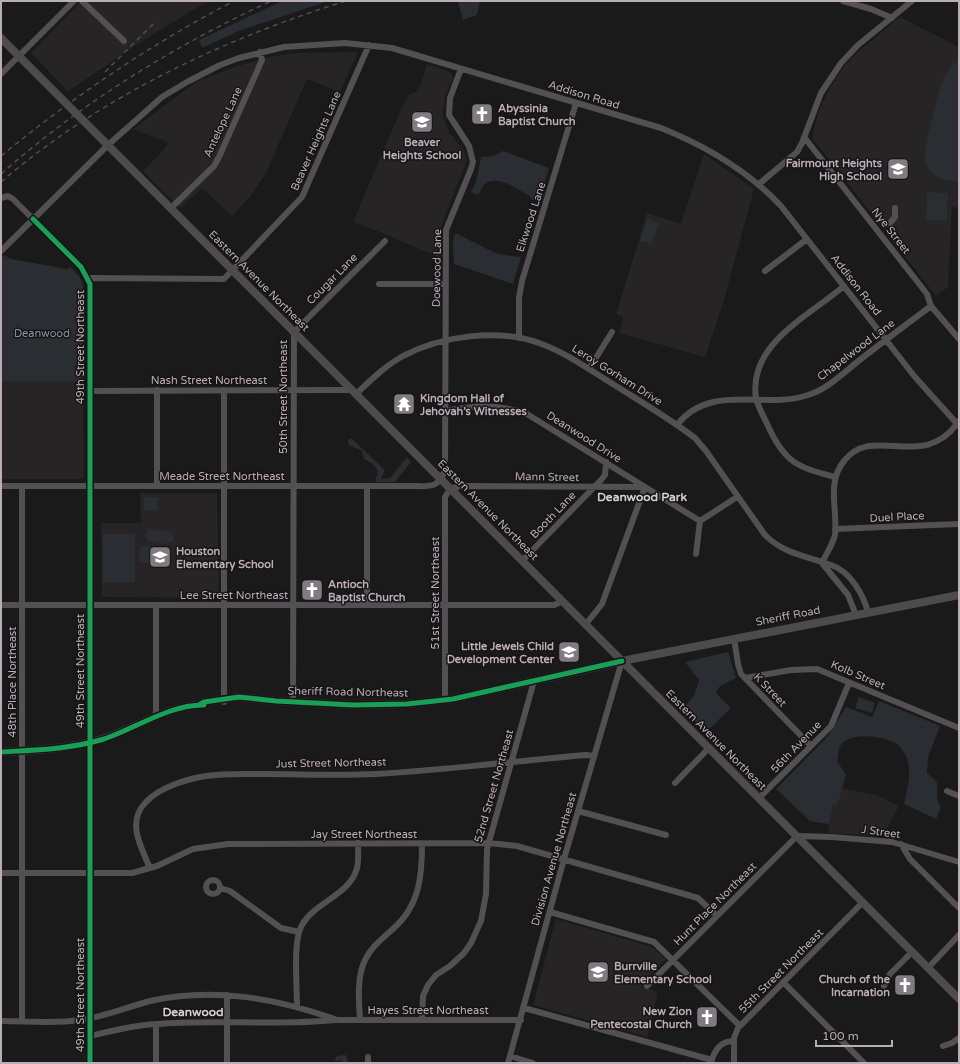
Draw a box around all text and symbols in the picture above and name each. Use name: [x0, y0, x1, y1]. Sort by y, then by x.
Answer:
street label: Addison Road: [547, 78, 621, 112]
street label: Antelope Lane: [201, 85, 245, 159]
street label: Beaver Heights Lane: [288, 89, 344, 193]
church icon: Abyssinia Baptist Church: [469, 101, 495, 127]
place label: Abyssinia Baptist Church: [498, 102, 576, 129]
school or university icon: Beaver Heights School: [409, 109, 435, 135]
place label: Beaver Heights School: [383, 136, 461, 163]
school or university icon: Fairmount Heights High School: [885, 156, 911, 182]
place label: Fairmount Heights High School: [786, 157, 883, 184]
street label: Elkwood Lane: [514, 180, 548, 254]
street label: Nye Street: [869, 205, 913, 257]
street label: Eastern Avenue Northeast: [206, 228, 312, 334]
street label: Doewood Lane: [430, 229, 444, 307]
street label: Cougar Lane: [304, 251, 360, 307]
street label: Addison Road: [828, 252, 884, 318]
street label: 49th Street Northeast: [74, 290, 87, 404]
street label: Chapelwood Lane: [815, 317, 897, 383]
park label: Deanwood: [14, 327, 70, 340]
street label: 50th Street Northeast: [277, 340, 290, 454]
street label: Leroy Gorham Drive: [569, 342, 665, 408]
street label: Nash Street Northeast: [151, 374, 267, 387]
temple icon: Kingdom Hall of Jehovah’s Witnesses: [391, 391, 417, 417]
place label: Kingdom Hall of Jehovah’s Witnesses: [419, 392, 527, 418]
street label: Deanwood Drive: [544, 409, 624, 465]
street label: Eastern Avenue Northeast: [435, 457, 541, 563]
street label: Meade Street Northeast: [159, 470, 285, 483]
street label: Mann Street: [515, 470, 579, 484]
street label: Booth Lane: [527, 489, 579, 541]
district label: Deanwood Park: [597, 490, 687, 504]
street label: Duel Place: [869, 509, 925, 525]
street label: 51st Street Northeast: [429, 537, 442, 649]
school or university icon: Houston Elementary School: [147, 544, 173, 570]
place label: Houston Elementary School: [176, 545, 274, 572]
church icon: Antioch Baptist Church: [299, 577, 325, 603]
place label: Antioch Baptist Church: [328, 578, 406, 605]
street label: Lee Street Northeast: [180, 589, 288, 602]
street label: Sheriff Road: [755, 603, 821, 629]
street label: 49th Street Northeast: [74, 614, 87, 728]
street label: 48th Place Northeast: [6, 626, 19, 738]
school or university icon: Little Jewels Child Development Center: [556, 639, 582, 665]
place label: Little Jewels Child Development Center: [447, 640, 555, 667]
street label: Kolb Street: [829, 658, 887, 692]
street label: K Street: [751, 670, 789, 710]
street label: Sheriff Road Northeast: [288, 684, 408, 700]
street label: Eastern Avenue Northeast: [663, 687, 769, 793]
street label: 56th Avenue: [768, 718, 824, 776]
street label: 52nd Street Northeast: [472, 728, 516, 844]
street label: Just Street Northeast: [276, 756, 386, 770]
street label: Division Avenue Northeast: [529, 791, 579, 927]
street label: J Street: [861, 823, 901, 841]
street label: Jay Street Northeast: [311, 828, 417, 841]
street label: Hunt Place Northeast: [671, 860, 759, 948]
street label: 55th Street Northeast: [736, 926, 826, 1016]
street label: 49th Street Northeast: [74, 938, 87, 1052]
school or university icon: Burrville Elementary School: [585, 959, 611, 985]
place label: Burrville Elementary School: [614, 960, 712, 987]
church icon: Church of the Incarnation: [892, 972, 918, 998]
place label: Church of the Incarnation: [819, 973, 891, 999]
street label: Hayes Street Northeast: [367, 1004, 489, 1017]
church icon: New Zion Pentecostal Church: [694, 1004, 720, 1030]
district label: Deanwood: [162, 1005, 224, 1019]
place label: New Zion Pentecostal Church: [590, 1005, 692, 1031]
scale bar: [816, 1022, 892, 1048]
text: 100 m: [822, 1029, 859, 1043]

